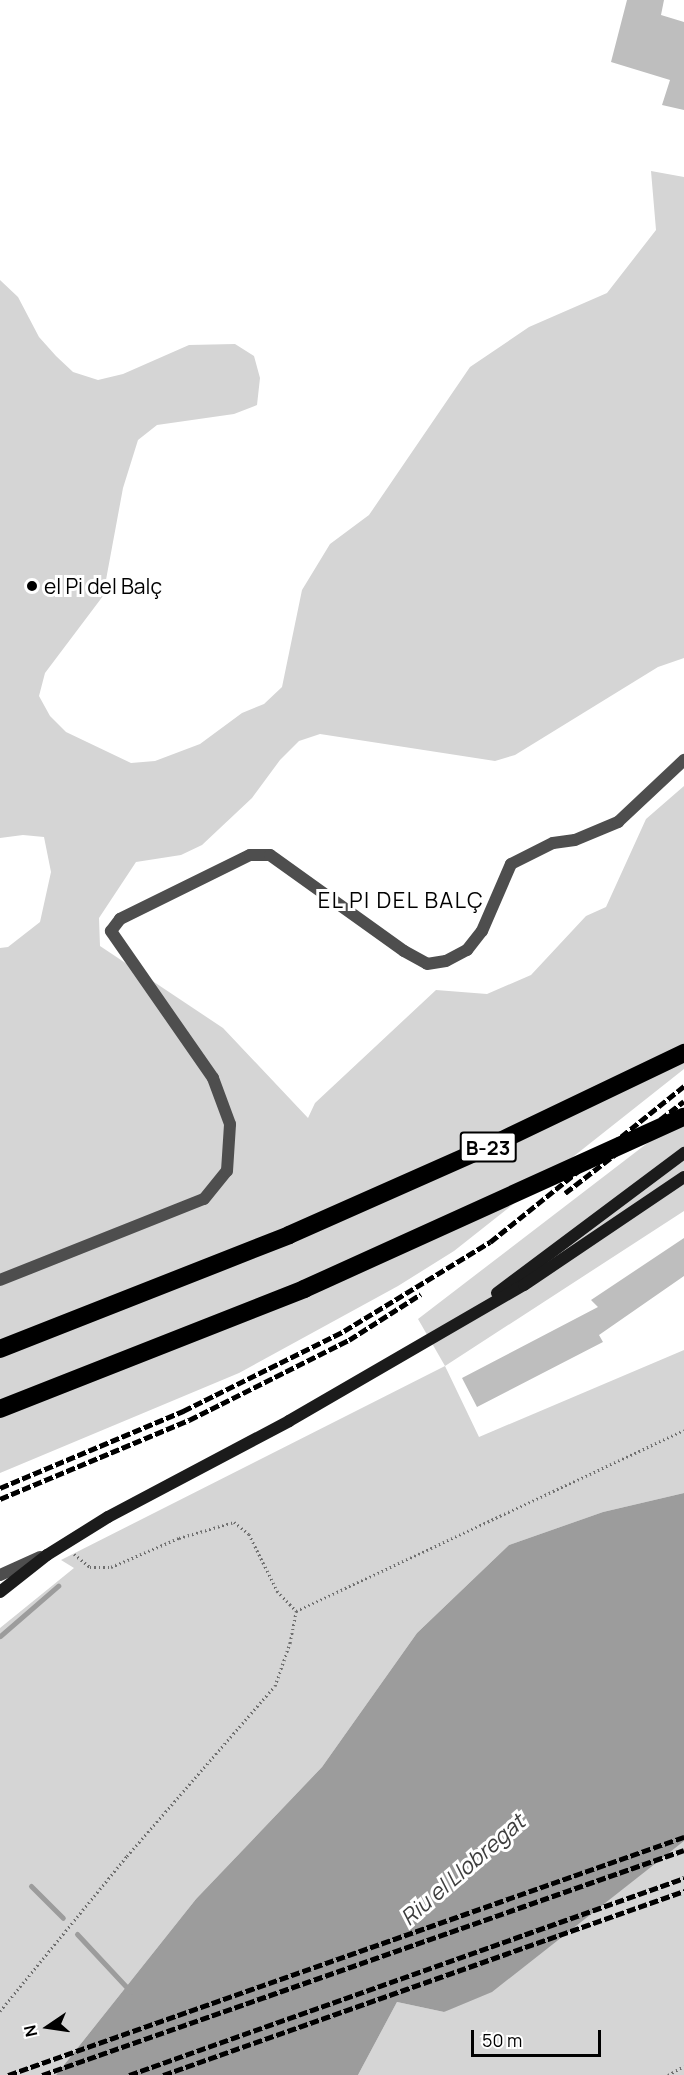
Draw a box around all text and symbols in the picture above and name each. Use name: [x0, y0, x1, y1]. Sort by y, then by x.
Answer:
place label: el Pi del Balç: [44, 573, 162, 599]
marker: el Pi del Balç: [25, 579, 39, 593]
district label: EL PI DEL BALÇ: [317, 888, 485, 914]
road number: B-23: [460, 1130, 516, 1164]
water label: Riu el Llobregat: [396, 1809, 530, 1931]
north arrow: [18, 1997, 78, 2057]
scale bar: [474, 2018, 604, 2056]
text: N: [18, 2023, 42, 2039]
text: 50 m: [482, 2028, 522, 2052]

